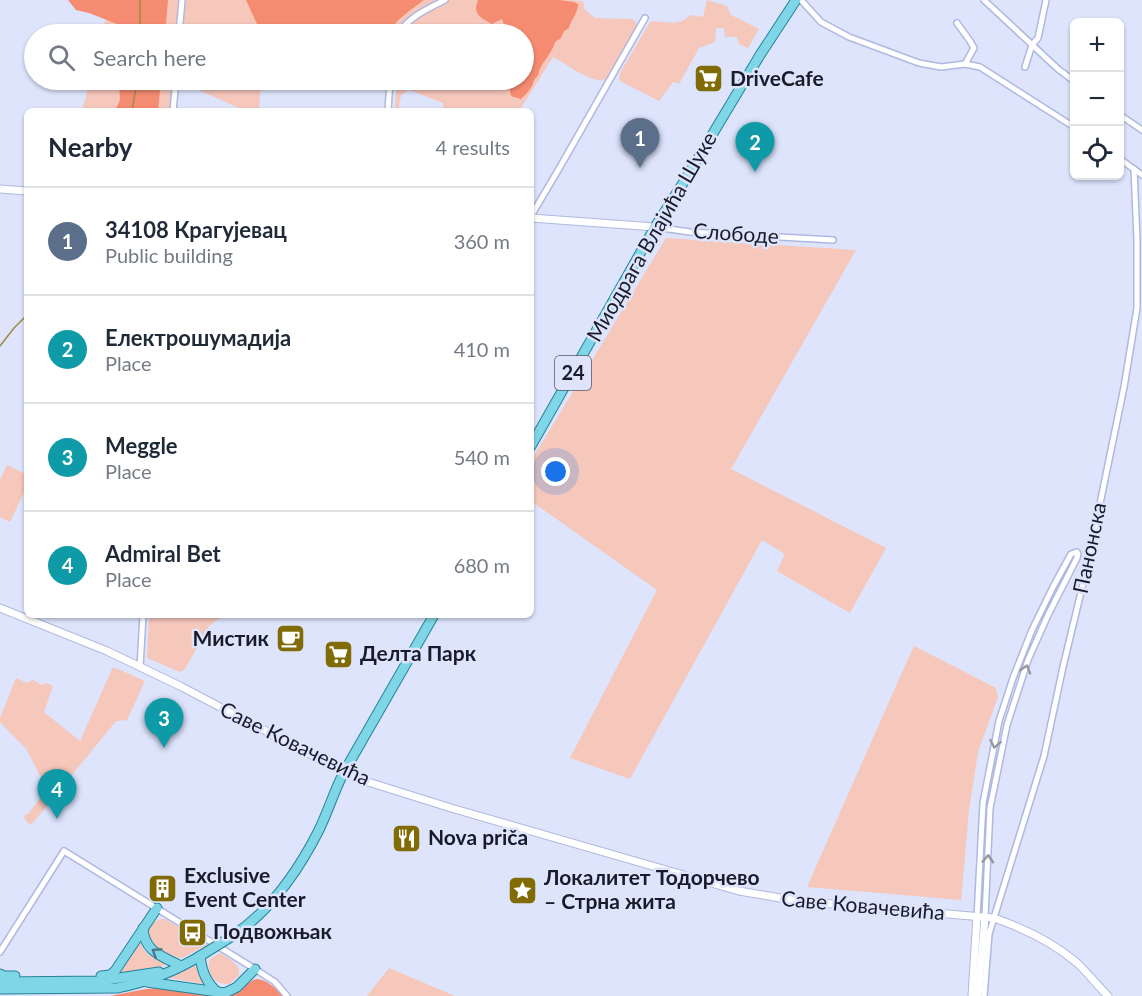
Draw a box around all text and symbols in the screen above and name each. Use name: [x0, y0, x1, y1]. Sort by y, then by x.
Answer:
map controls: [1070, 18, 1124, 180]
button: +: [1070, 18, 1124, 72]
search box: [24, 24, 534, 90]
icon: search: [45, 41, 78, 74]
text: Search here: [93, 44, 206, 71]
supermarket icon: DriveCafe: [693, 63, 725, 95]
place label: DriveCafe: [730, 65, 824, 90]
button: −: [1070, 72, 1124, 126]
pin: 1: [620, 118, 660, 168]
pin: 2: [736, 122, 774, 172]
button: locate: [1070, 126, 1124, 180]
street label: Миодрага Влајића Шуке: [580, 127, 721, 345]
text: Nearby: [48, 131, 133, 163]
text: 4 results: [435, 135, 510, 159]
text: 34108 Крагујевац: [105, 216, 287, 243]
street label: Слободе: [692, 217, 780, 248]
text: 1: [62, 229, 73, 253]
text: 360 m: [454, 229, 510, 253]
text: Public building: [105, 243, 233, 267]
text: Електрошумадија: [105, 324, 291, 351]
text: 2: [62, 337, 73, 361]
text: 410 m: [454, 337, 510, 361]
text: Place: [105, 351, 152, 375]
road number: 24: [555, 356, 591, 390]
text: Meggle: [105, 432, 178, 459]
text: 3: [62, 445, 73, 469]
text: 540 m: [454, 445, 510, 469]
your location: [541, 457, 570, 486]
text: Place: [105, 459, 152, 483]
street label: Панонска: [1067, 500, 1110, 596]
text: Admiral Bet: [105, 540, 221, 567]
text: 4: [62, 553, 73, 577]
text: 680 m: [454, 553, 510, 577]
text: Place: [105, 567, 152, 591]
cafe icon: Мистик: [274, 623, 306, 655]
place label: Мистик: [193, 625, 270, 650]
supermarket icon: Делта Парк: [323, 638, 355, 670]
place label: Делта Парк: [360, 640, 477, 665]
one-way arrow: [1018, 664, 1031, 675]
street label: Саве Ковачевића: [216, 695, 375, 790]
pin: 3: [144, 698, 184, 748]
one-way arrow: [989, 739, 1002, 749]
pin: 4: [38, 770, 76, 819]
restaurant icon: Nova priča: [391, 822, 423, 854]
place label: Nova priča: [428, 824, 528, 849]
one-way arrow: [981, 854, 994, 863]
place label: Exclusive Event Center: [184, 862, 306, 911]
place label: Локалитет Тодорчево – Стрна жита: [543, 864, 760, 913]
building icon: Exclusive Event Center: [147, 872, 179, 904]
place icon: Локалитет Тодорчево – Стрна жита: [507, 874, 539, 906]
street label: Саве Ковачевића: [780, 885, 946, 924]
bus stop icon: Подвожњак: [176, 916, 208, 948]
place label: Подвожњак: [213, 918, 333, 943]
one-way arrow: [152, 947, 162, 959]

